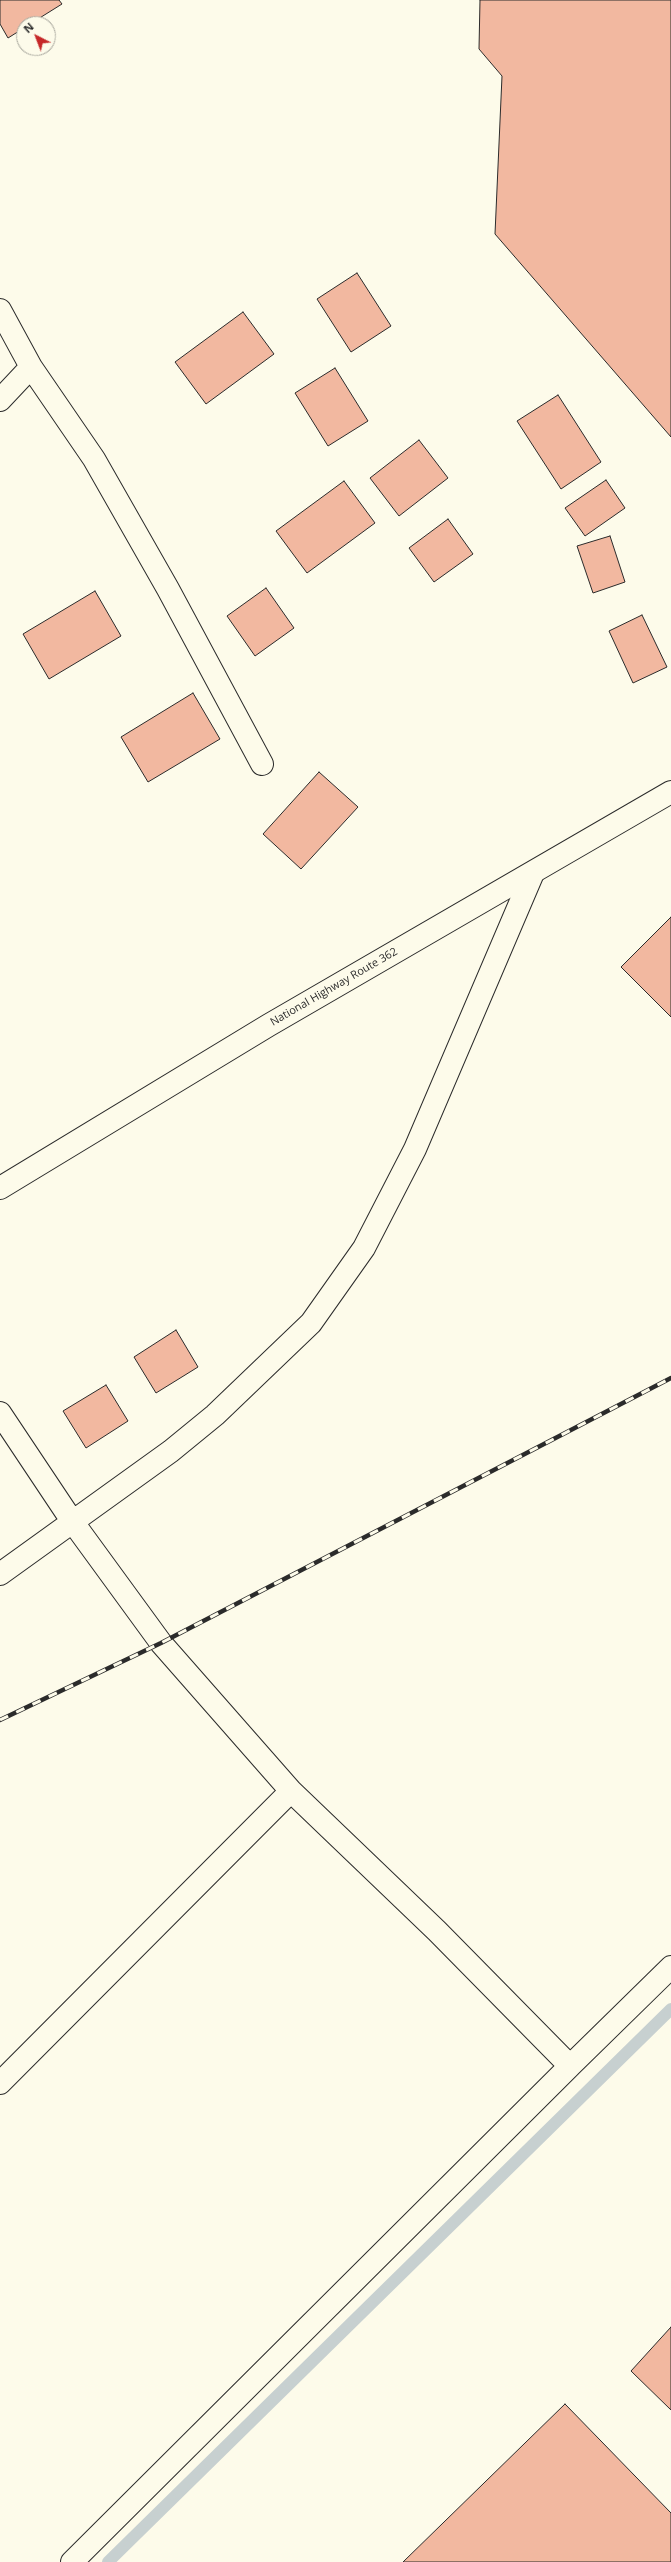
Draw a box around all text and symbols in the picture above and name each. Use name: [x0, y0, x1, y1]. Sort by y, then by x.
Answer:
north arrow: [16, 16, 56, 56]
text: N: [20, 19, 37, 36]
street label: National Highway Route 362: [268, 945, 400, 1029]

